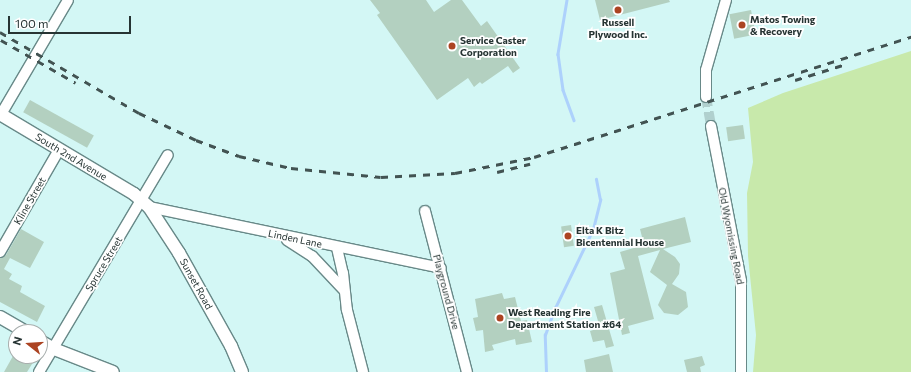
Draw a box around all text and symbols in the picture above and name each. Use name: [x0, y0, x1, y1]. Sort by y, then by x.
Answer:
marker: Russell Plywood Inc.: [613, 5, 623, 15]
scale bar: [10, 8, 133, 34]
place label: Matos Towing & Recovery: [750, 13, 815, 36]
text: 100 m: [15, 16, 49, 30]
place label: Russell Plywood Inc.: [589, 16, 647, 40]
marker: Matos Towing & Recovery: [737, 20, 747, 30]
place label: Service Caster Corporation: [460, 34, 526, 58]
marker: Service Caster Corporation: [447, 41, 457, 51]
street label: South 2nd Avenue: [33, 131, 109, 183]
street label: Kline Street: [12, 175, 48, 227]
street label: Old Wyomissing Road: [716, 186, 746, 286]
place label: Elta K Bitz Bicentennial House: [576, 224, 664, 248]
street label: Linden Lane: [267, 227, 323, 251]
marker: Elta K Bitz Bicentennial House: [563, 231, 573, 241]
street label: Spruce Street: [83, 234, 125, 294]
street label: Playground Drive: [430, 253, 462, 331]
street label: Sunset Road: [177, 256, 215, 312]
place label: West Reading Fire Department Station #64: [508, 306, 621, 330]
marker: West Reading Fire Department Station #64: [495, 313, 505, 323]
north arrow: [8, 324, 48, 364]
text: N: [10, 335, 24, 346]

